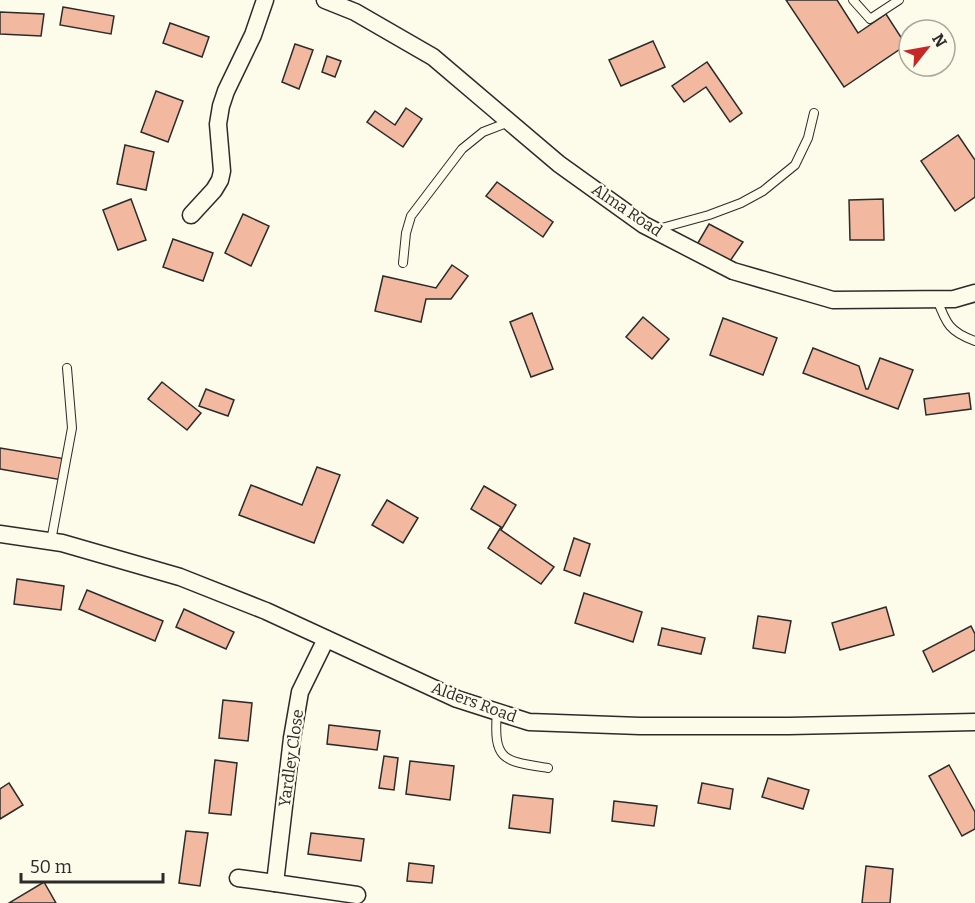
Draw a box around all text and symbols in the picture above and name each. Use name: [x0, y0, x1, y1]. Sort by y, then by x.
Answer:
north arrow: [897, 18, 957, 78]
text: N: [928, 30, 951, 51]
street label: Alma Road: [588, 180, 666, 241]
street label: Alders Road: [429, 678, 520, 726]
street label: Yardley Close: [275, 708, 307, 808]
scale bar: [21, 846, 164, 884]
text: 50 m: [30, 856, 72, 878]

